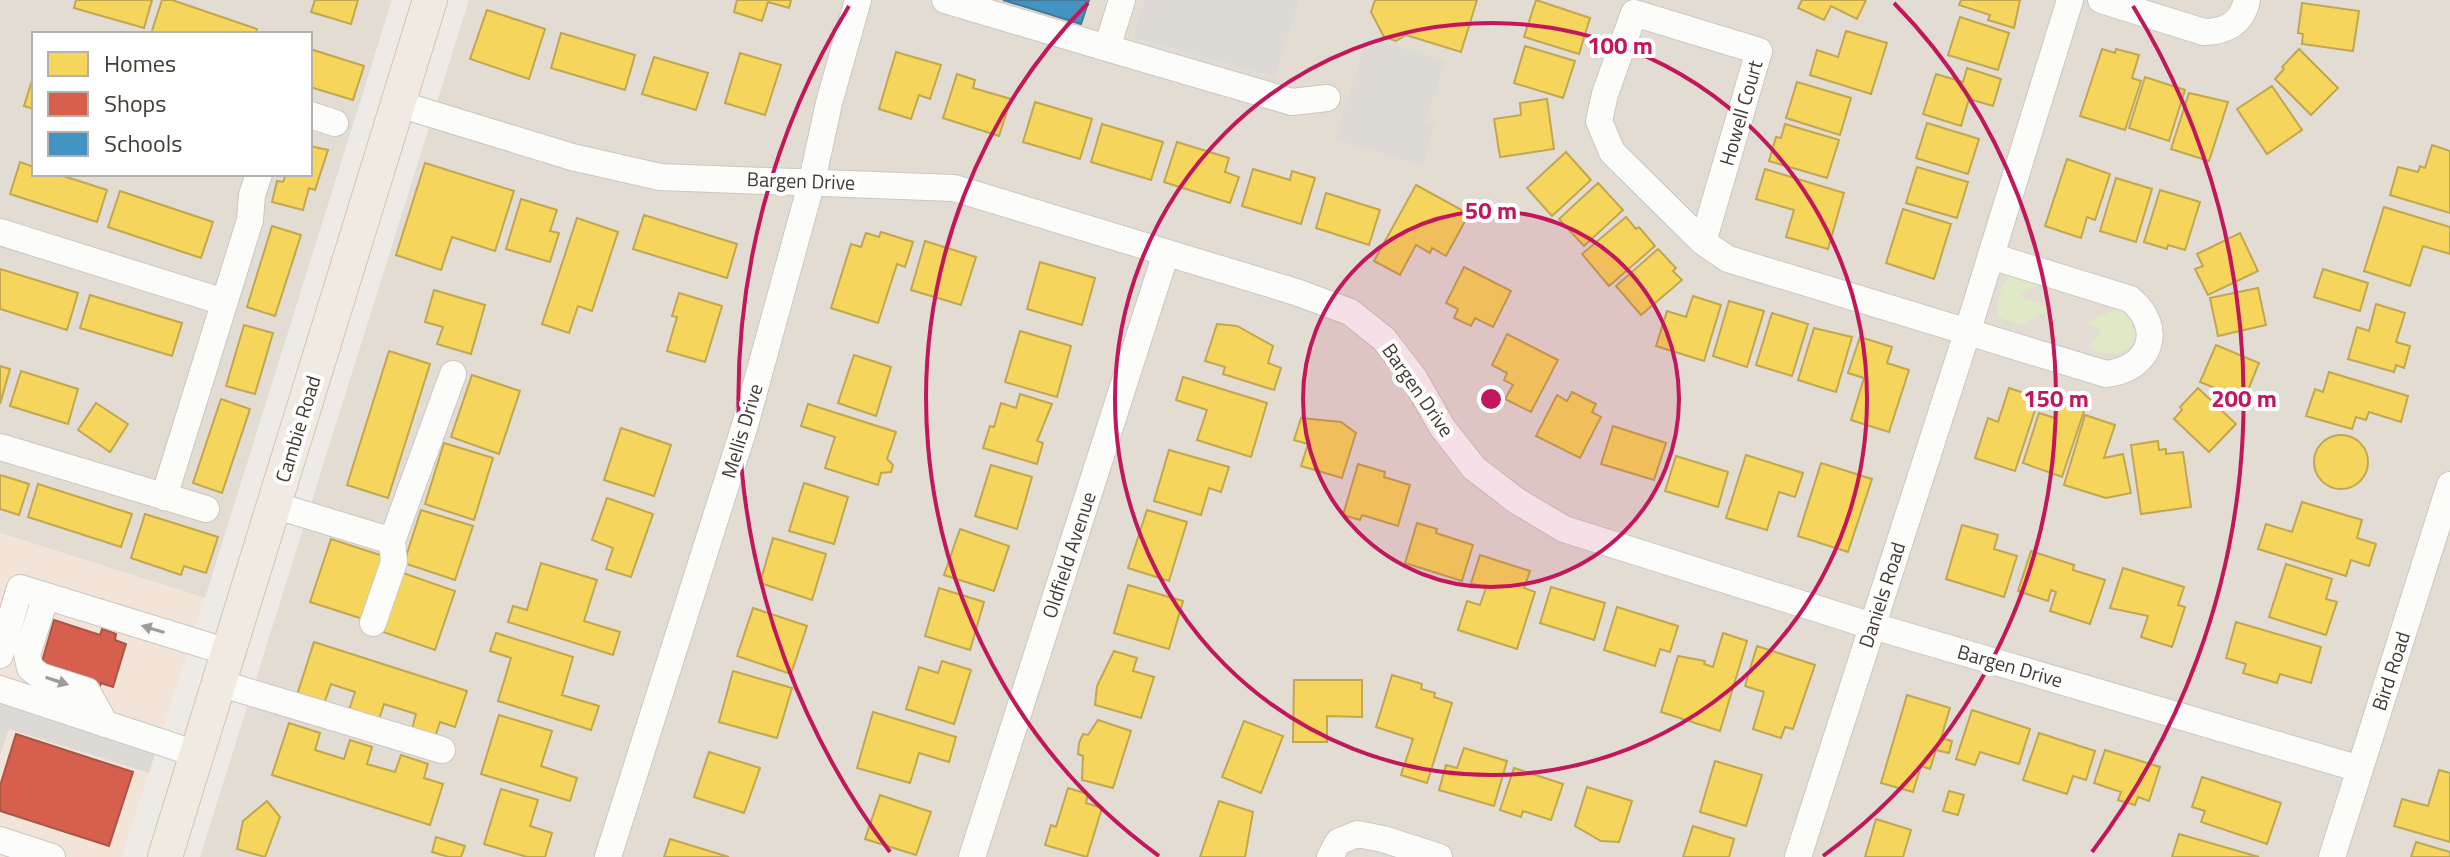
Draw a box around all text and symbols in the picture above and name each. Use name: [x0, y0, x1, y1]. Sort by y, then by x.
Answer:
text: 100 m: [1587, 27, 1653, 63]
legend: [32, 32, 312, 176]
text: Homes: [104, 45, 176, 81]
street label: Howell Court: [1711, 56, 1770, 169]
text: Shops: [104, 85, 166, 121]
text: Schools: [104, 125, 182, 161]
street label: Bargen Drive: [746, 163, 856, 198]
text: 50 m: [1465, 192, 1517, 228]
street label: Bargen Drive: [1375, 336, 1462, 443]
street label: Cambie Road: [267, 372, 328, 486]
street label: Mellis Drive: [712, 380, 771, 482]
text: 150 m: [2023, 380, 2089, 416]
text: 200 m: [2211, 380, 2277, 416]
centre of rings: [1477, 385, 1505, 413]
street label: Oldfield Avenue: [1033, 487, 1104, 622]
street label: Daniels Road: [1850, 538, 1913, 652]
one-way arrow: [141, 622, 165, 635]
street label: Bird Road: [2363, 627, 2418, 714]
street label: Bargen Drive: [1954, 636, 2067, 695]
one-way arrow: [45, 676, 69, 688]

